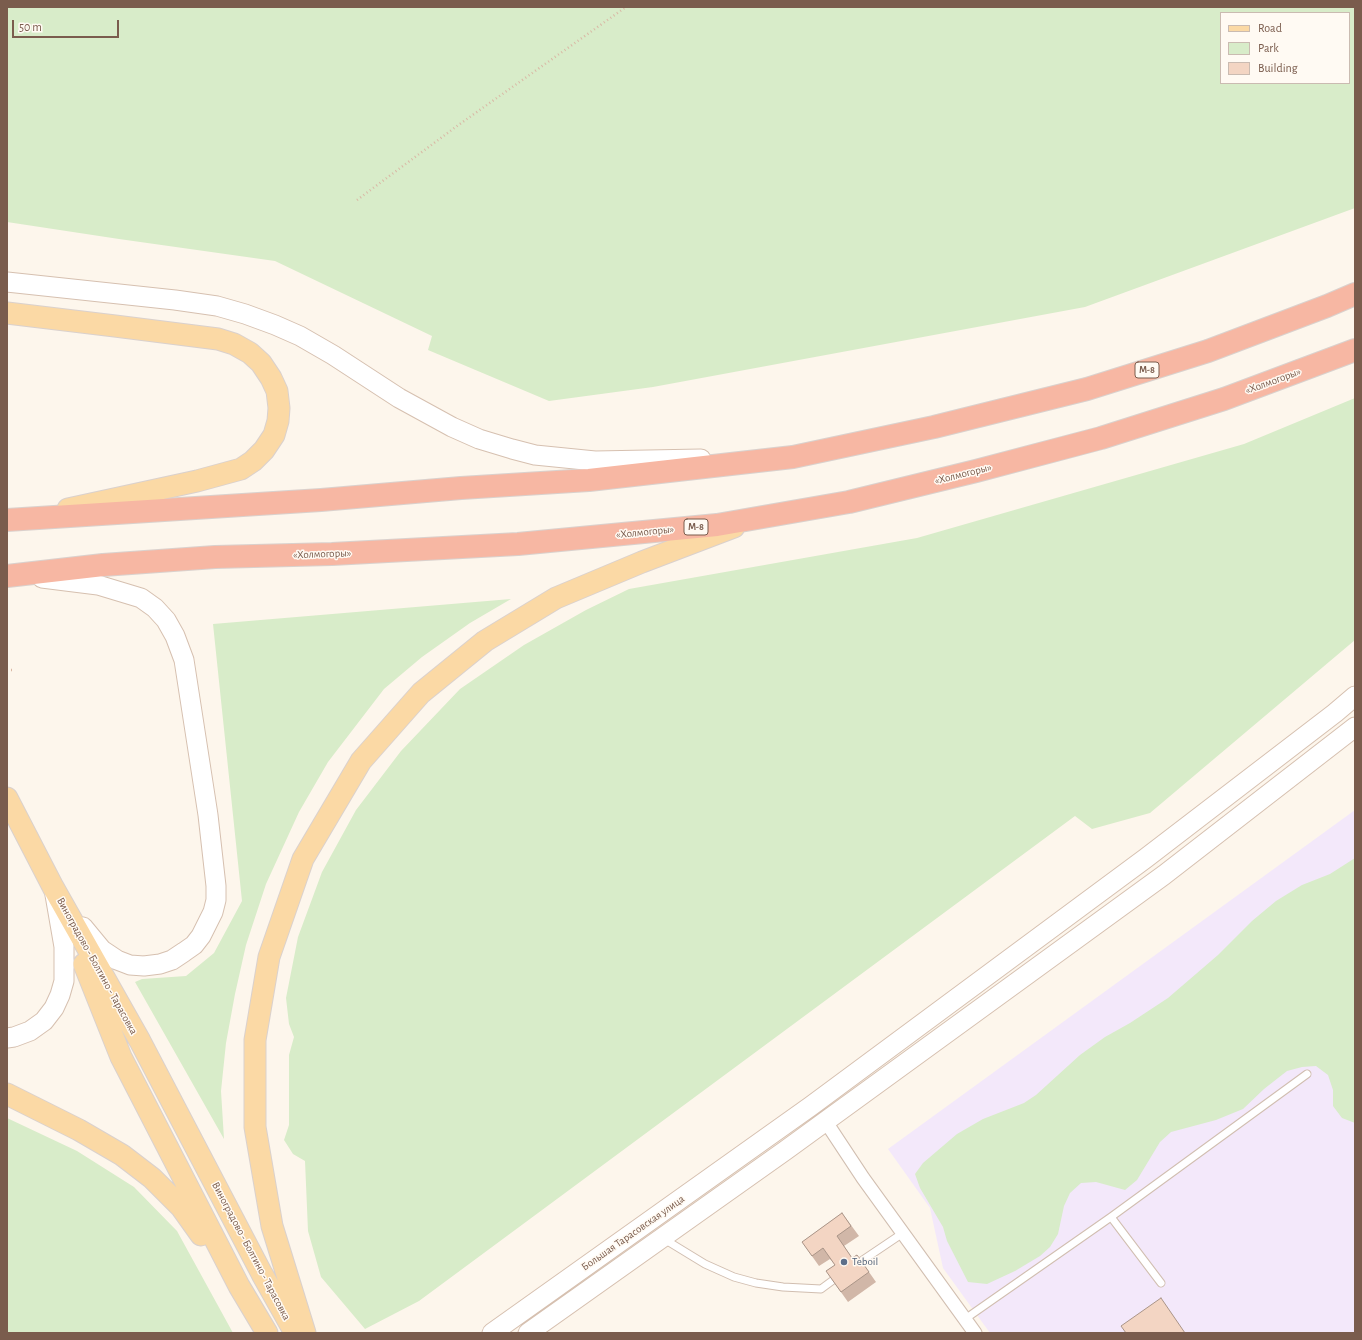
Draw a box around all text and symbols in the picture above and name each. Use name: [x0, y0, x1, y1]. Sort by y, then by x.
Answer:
scale bar: [14, 12, 121, 38]
legend: [1220, 12, 1350, 84]
text: 50 m: [19, 21, 42, 33]
text: Road: [1258, 22, 1282, 34]
text: Park: [1258, 42, 1279, 54]
text: Building: [1258, 62, 1298, 74]
road number: М-8: [1135, 362, 1159, 378]
street label: «Холмогоры»: [1243, 365, 1303, 397]
street label: «Холмогоры»: [933, 461, 993, 487]
road number: М-8: [684, 519, 708, 535]
street label: «Холмогоры»: [615, 522, 675, 542]
street label: «Холмогоры»: [293, 546, 351, 562]
street label: Виноградово - Болтино - Тарасовка: [54, 895, 140, 1037]
street label: Виноградово - Болтино - Тарасовка: [209, 1180, 293, 1322]
street label: Большая Тарасовская улица: [579, 1192, 687, 1274]
place label: Teboil: [852, 1255, 878, 1269]
marker: Teboil: [839, 1257, 849, 1267]

